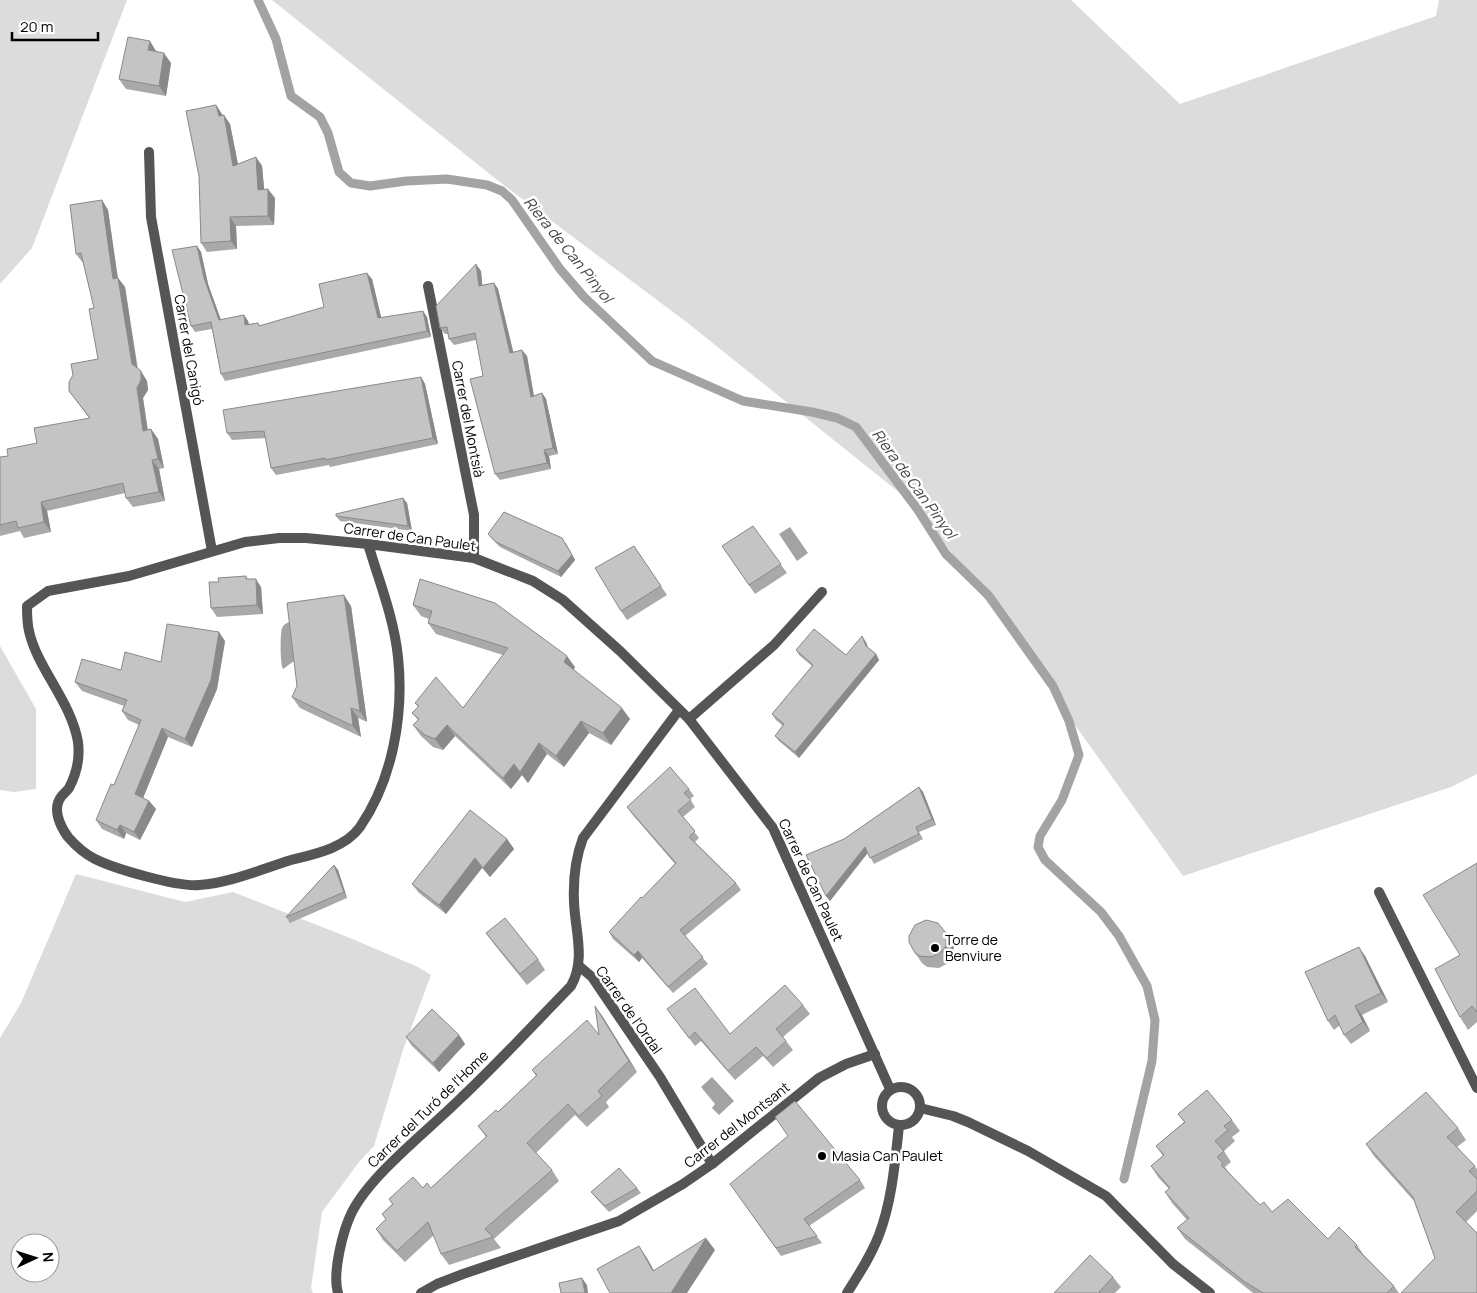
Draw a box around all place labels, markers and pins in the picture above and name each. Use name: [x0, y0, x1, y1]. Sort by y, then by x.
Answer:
place label: Torre de Benviure: [945, 930, 1002, 965]
marker: Torre de Benviure: [929, 942, 941, 954]
place label: Masia Can Paulet: [832, 1146, 943, 1165]
marker: Masia Can Paulet: [816, 1150, 828, 1162]

